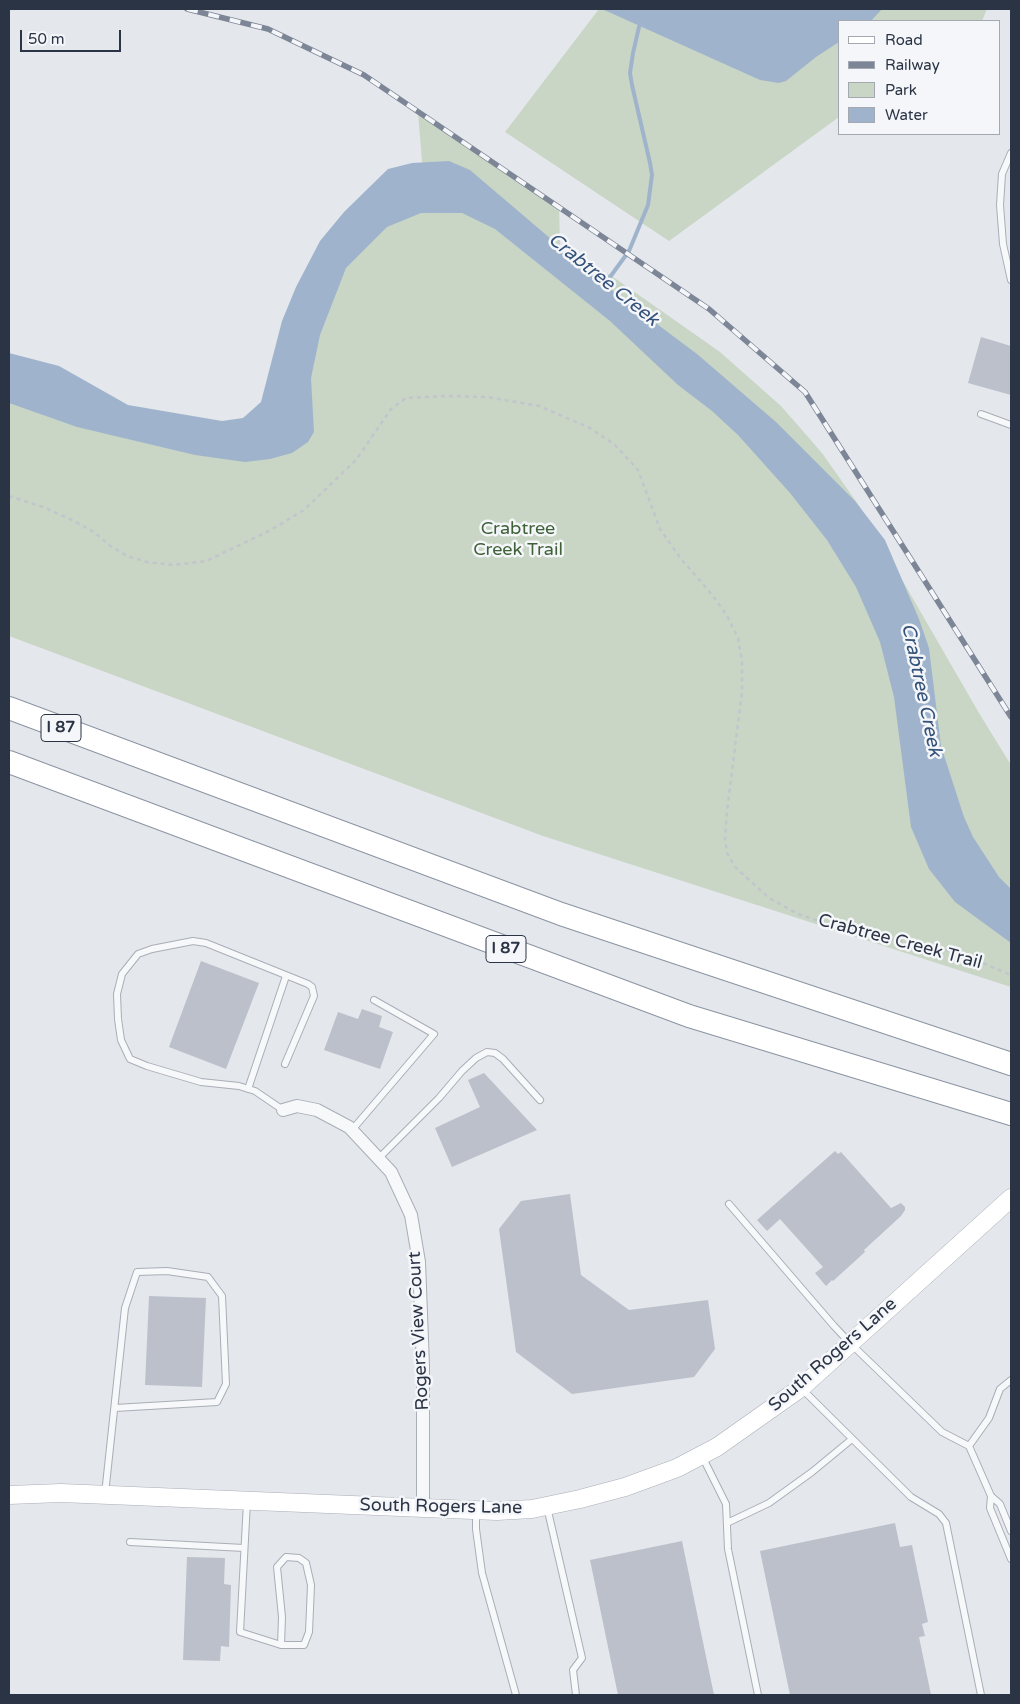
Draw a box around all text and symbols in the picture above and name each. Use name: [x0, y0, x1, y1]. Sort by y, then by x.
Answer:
scale bar: [22, 20, 124, 52]
legend: [838, 20, 1000, 135]
text: 50 m: [28, 30, 65, 48]
text: Road: [885, 31, 923, 49]
text: Railway: [885, 56, 940, 74]
text: Park: [885, 81, 917, 99]
text: Water: [885, 106, 928, 124]
water label: Crabtree Creek: [543, 228, 663, 332]
park label: Crabtree Creek Trail: [473, 518, 563, 560]
water label: Crabtree Creek: [896, 621, 946, 759]
road number: I 87: [41, 714, 81, 741]
street label: Crabtree Creek Trail: [816, 910, 984, 974]
road number: I 87: [486, 936, 526, 962]
street label: Rogers View Court: [404, 1251, 434, 1411]
street label: South Rogers Lane: [765, 1293, 901, 1417]
street label: South Rogers Lane: [359, 1495, 523, 1519]

